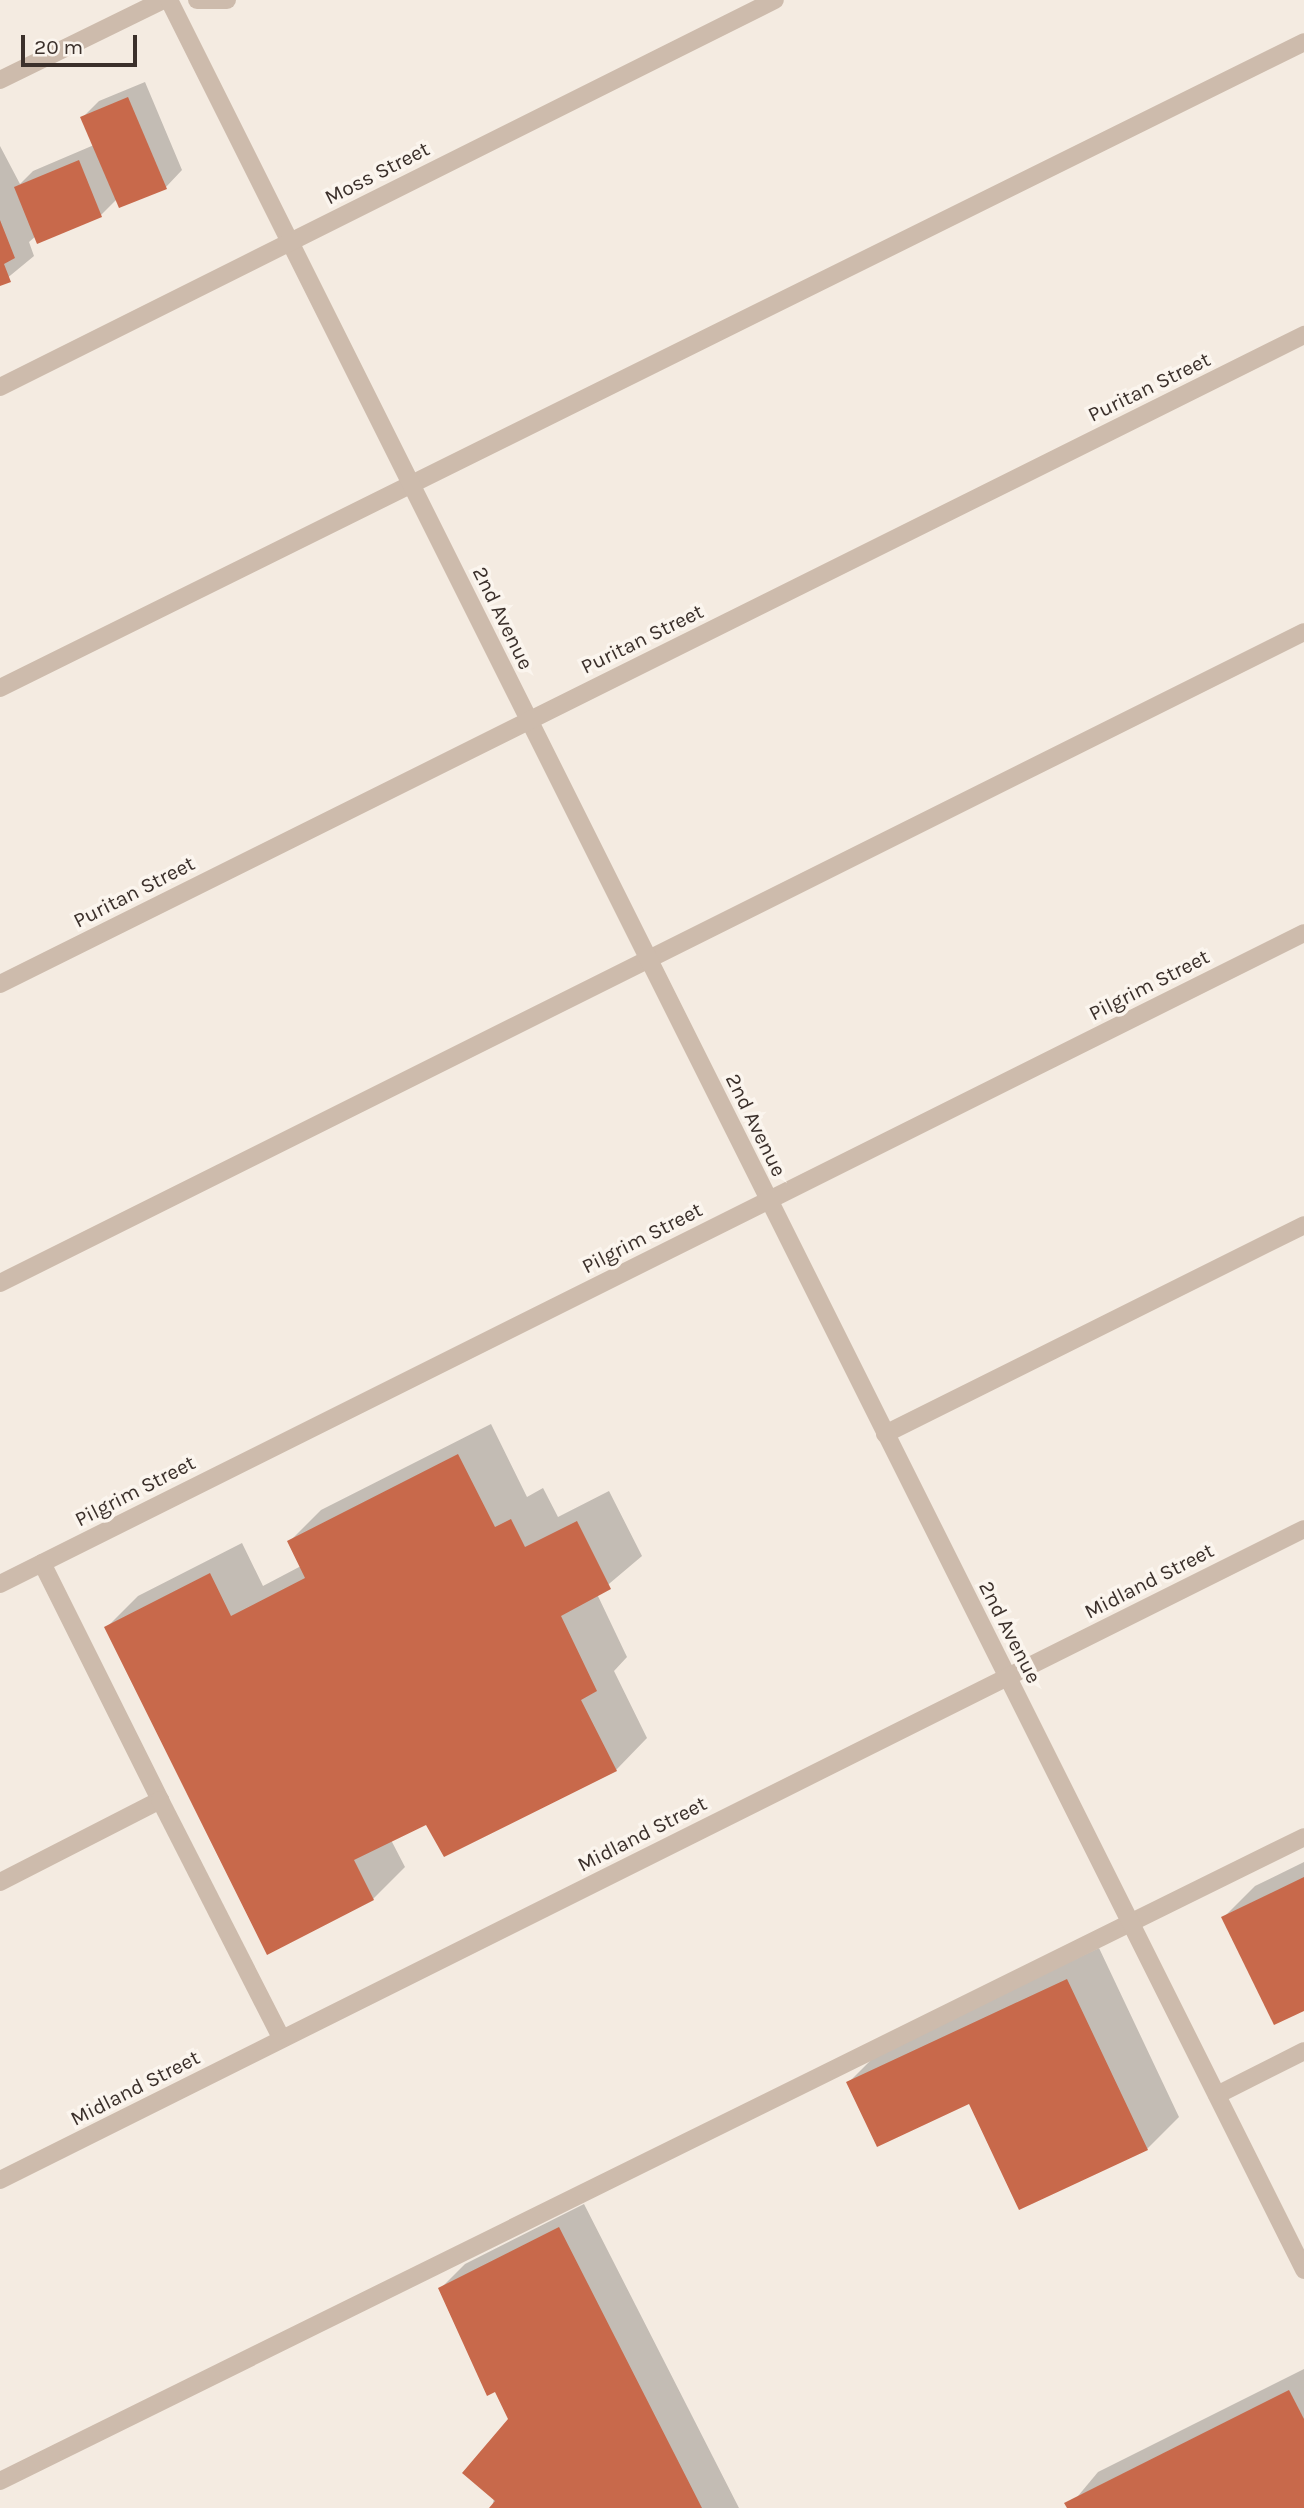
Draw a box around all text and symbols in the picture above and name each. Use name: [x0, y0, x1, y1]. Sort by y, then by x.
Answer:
scale bar: [24, 21, 140, 65]
text: 20 m: [34, 35, 83, 59]
street label: Moss Street: [321, 136, 433, 210]
street label: Puritan Street: [1084, 347, 1214, 427]
street label: 2nd Avenue: [467, 562, 539, 674]
street label: Puritan Street: [577, 599, 707, 679]
street label: Puritan Street: [69, 851, 199, 933]
street label: Pilgrim Street: [1085, 944, 1213, 1026]
street label: 2nd Avenue: [720, 1069, 792, 1181]
street label: Pilgrim Street: [578, 1197, 706, 1279]
street label: Pilgrim Street: [71, 1450, 199, 1532]
street label: Midland Street: [1080, 1538, 1218, 1624]
street label: 2nd Avenue: [973, 1577, 1047, 1687]
street label: Midland Street: [573, 1791, 711, 1877]
street label: Midland Street: [66, 2045, 204, 2131]

